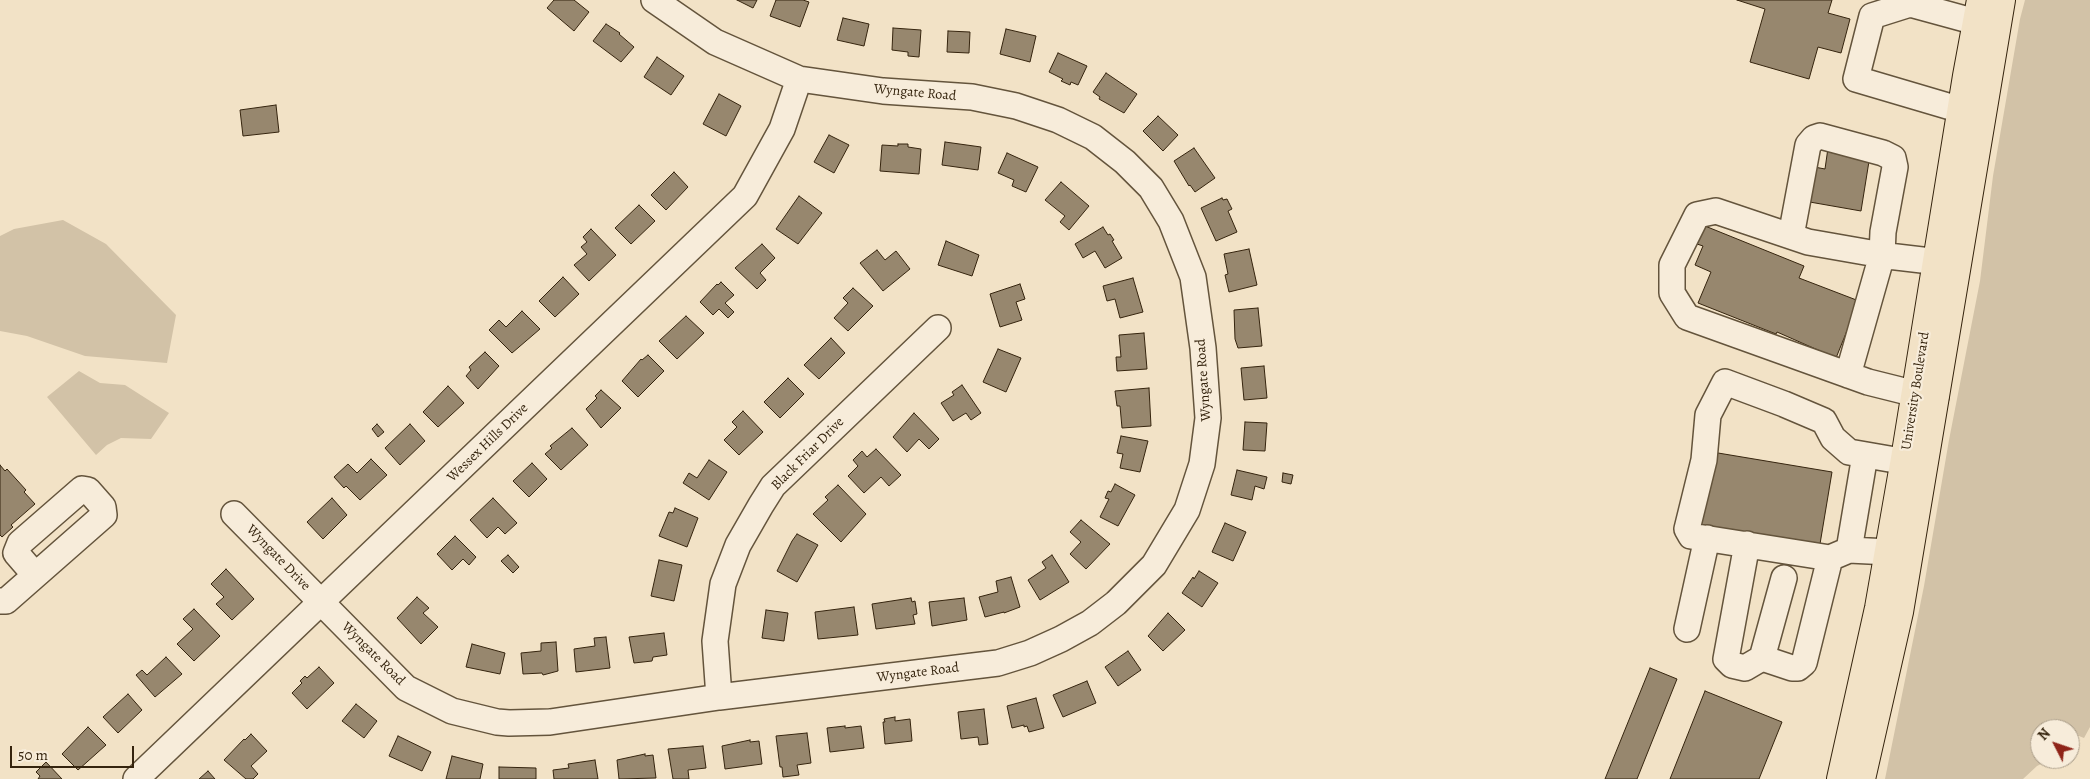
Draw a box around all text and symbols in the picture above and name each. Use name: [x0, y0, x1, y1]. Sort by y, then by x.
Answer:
street label: Wyngate Road: [873, 81, 957, 105]
street label: University Boulevard: [1898, 331, 1934, 451]
street label: Wyngate Road: [1193, 338, 1215, 422]
street label: Wessex Hills Drive: [444, 400, 532, 486]
street label: Black Friar Drive: [768, 414, 848, 494]
street label: Wyngate Drive: [242, 522, 314, 594]
street label: Wyngate Road: [338, 619, 408, 689]
street label: Wyngate Road: [876, 660, 960, 686]
north arrow: [2030, 719, 2080, 769]
text: N: [2034, 724, 2055, 745]
scale bar: [12, 736, 136, 768]
text: 50 m: [18, 745, 48, 765]

